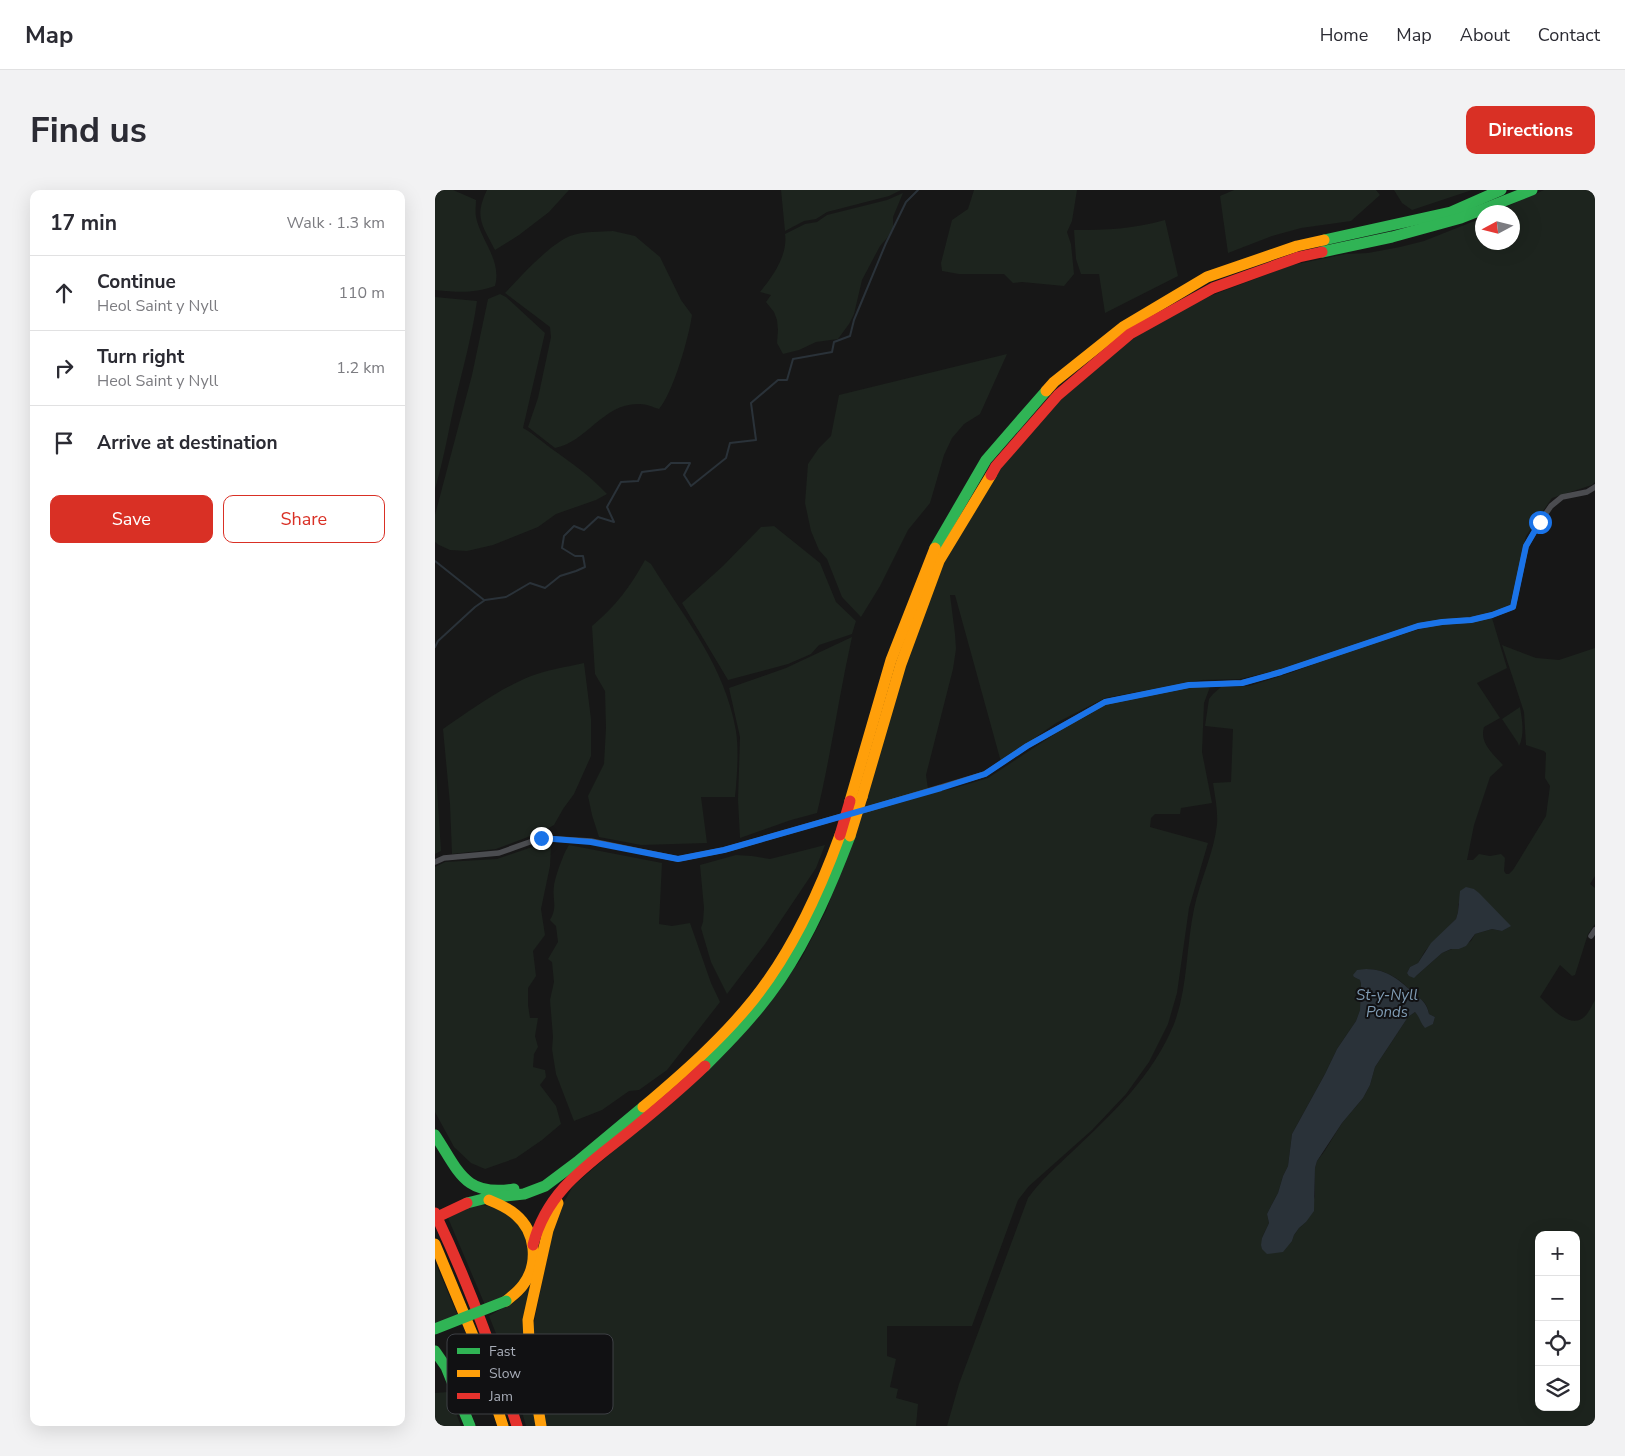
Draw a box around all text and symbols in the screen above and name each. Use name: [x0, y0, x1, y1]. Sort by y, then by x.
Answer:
text: Map: [25, 19, 73, 51]
text: Home: [1320, 23, 1368, 47]
text: Map: [1396, 23, 1432, 47]
text: About: [1460, 23, 1510, 47]
text: Contact: [1538, 23, 1600, 47]
button: Directions: [1466, 106, 1595, 154]
text: Find us: [30, 107, 147, 154]
north arrow: [1475, 205, 1520, 250]
text: 17 min: [50, 209, 117, 237]
text: Walk · 1.3 km: [287, 212, 385, 234]
text: Continue: [97, 269, 176, 295]
icon: ahead: [50, 279, 78, 307]
text: 110 m: [338, 282, 385, 304]
text: Heol Saint y Nyll: [97, 295, 218, 317]
text: Turn right: [97, 344, 184, 370]
icon: right: [50, 354, 78, 382]
text: 1.2 km: [336, 357, 385, 379]
text: Heol Saint y Nyll: [97, 370, 218, 392]
icon: arrive: [50, 429, 78, 457]
text: Arrive at destination: [97, 430, 278, 456]
button: Save: [50, 495, 213, 543]
button: Share: [223, 495, 385, 543]
route start: [1529, 511, 1552, 534]
route end: [530, 827, 553, 850]
water label: St-y-Nyll Ponds: [1356, 985, 1418, 1022]
map controls: [1535, 1231, 1580, 1411]
button: +: [1535, 1231, 1580, 1276]
button: −: [1535, 1276, 1580, 1321]
button: locate: [1535, 1321, 1580, 1366]
legend: [447, 1334, 613, 1414]
text: Fast: [489, 1342, 515, 1361]
text: Slow: [489, 1364, 521, 1383]
button: layers: [1535, 1366, 1580, 1411]
text: Jam: [488, 1387, 513, 1406]

